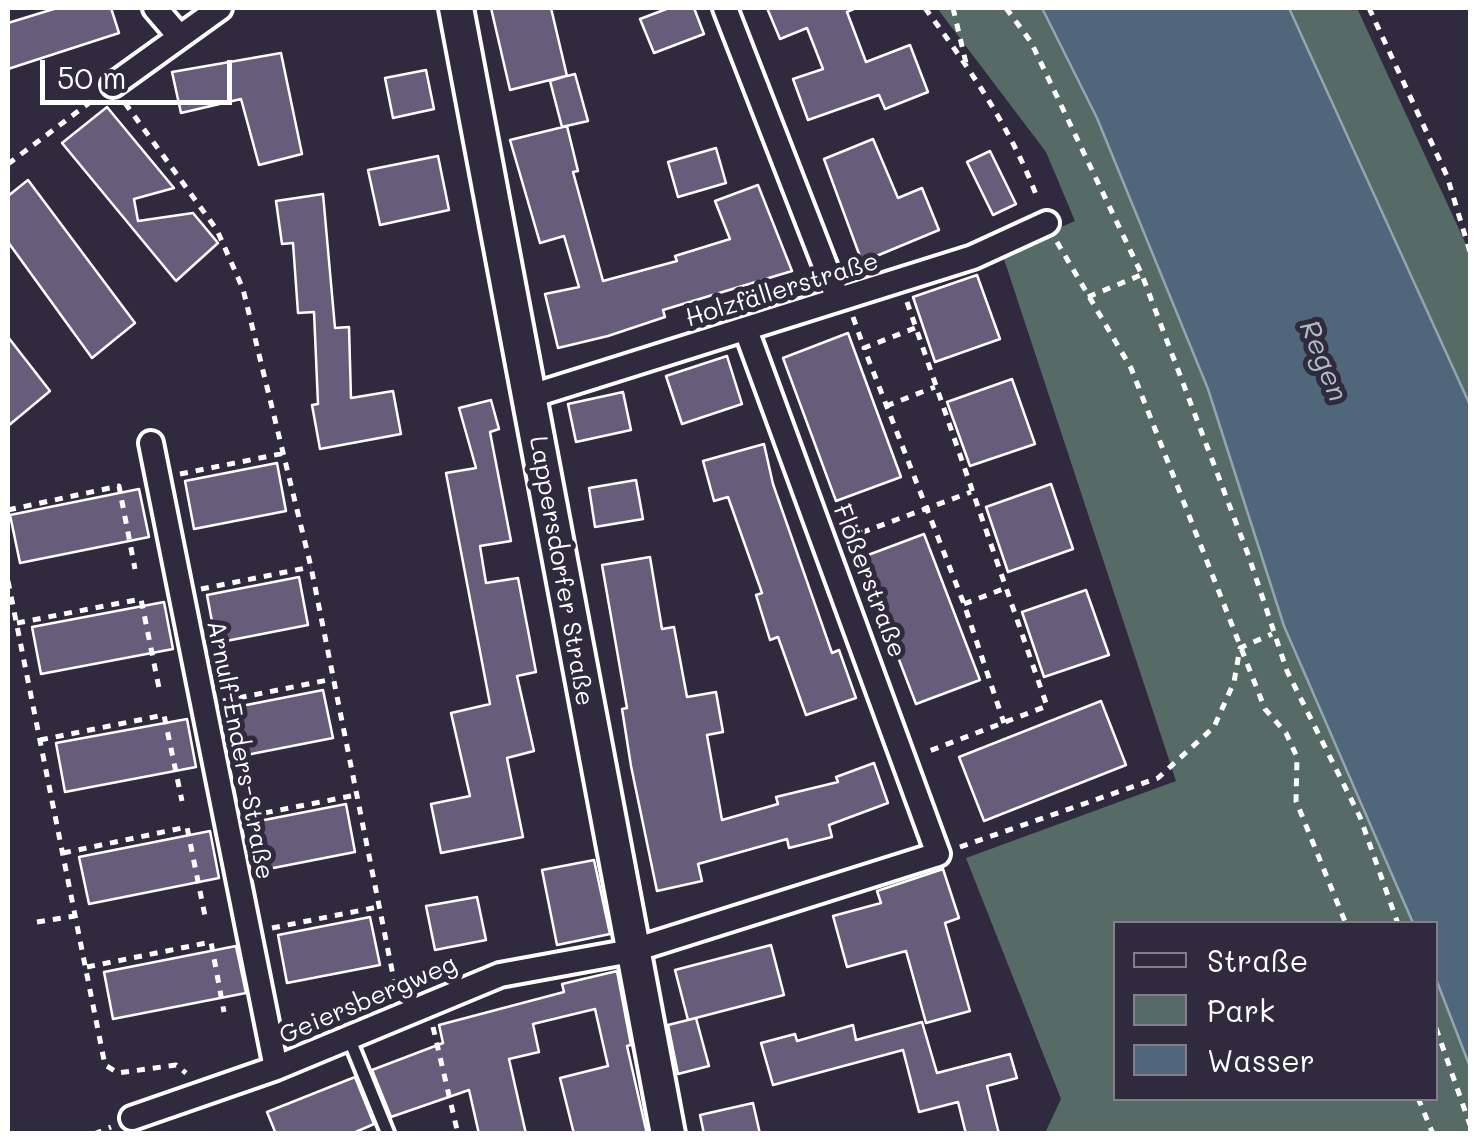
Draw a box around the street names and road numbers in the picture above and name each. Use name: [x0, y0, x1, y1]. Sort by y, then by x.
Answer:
street label: Holzfällerstraße: [682, 246, 882, 334]
street label: Lappersdorfer Straße: [523, 434, 599, 708]
street label: Flößerstraße: [826, 500, 912, 662]
street label: Arnulf-Enders-Straße: [200, 618, 280, 882]
street label: Geiersbergweg: [275, 949, 461, 1051]

